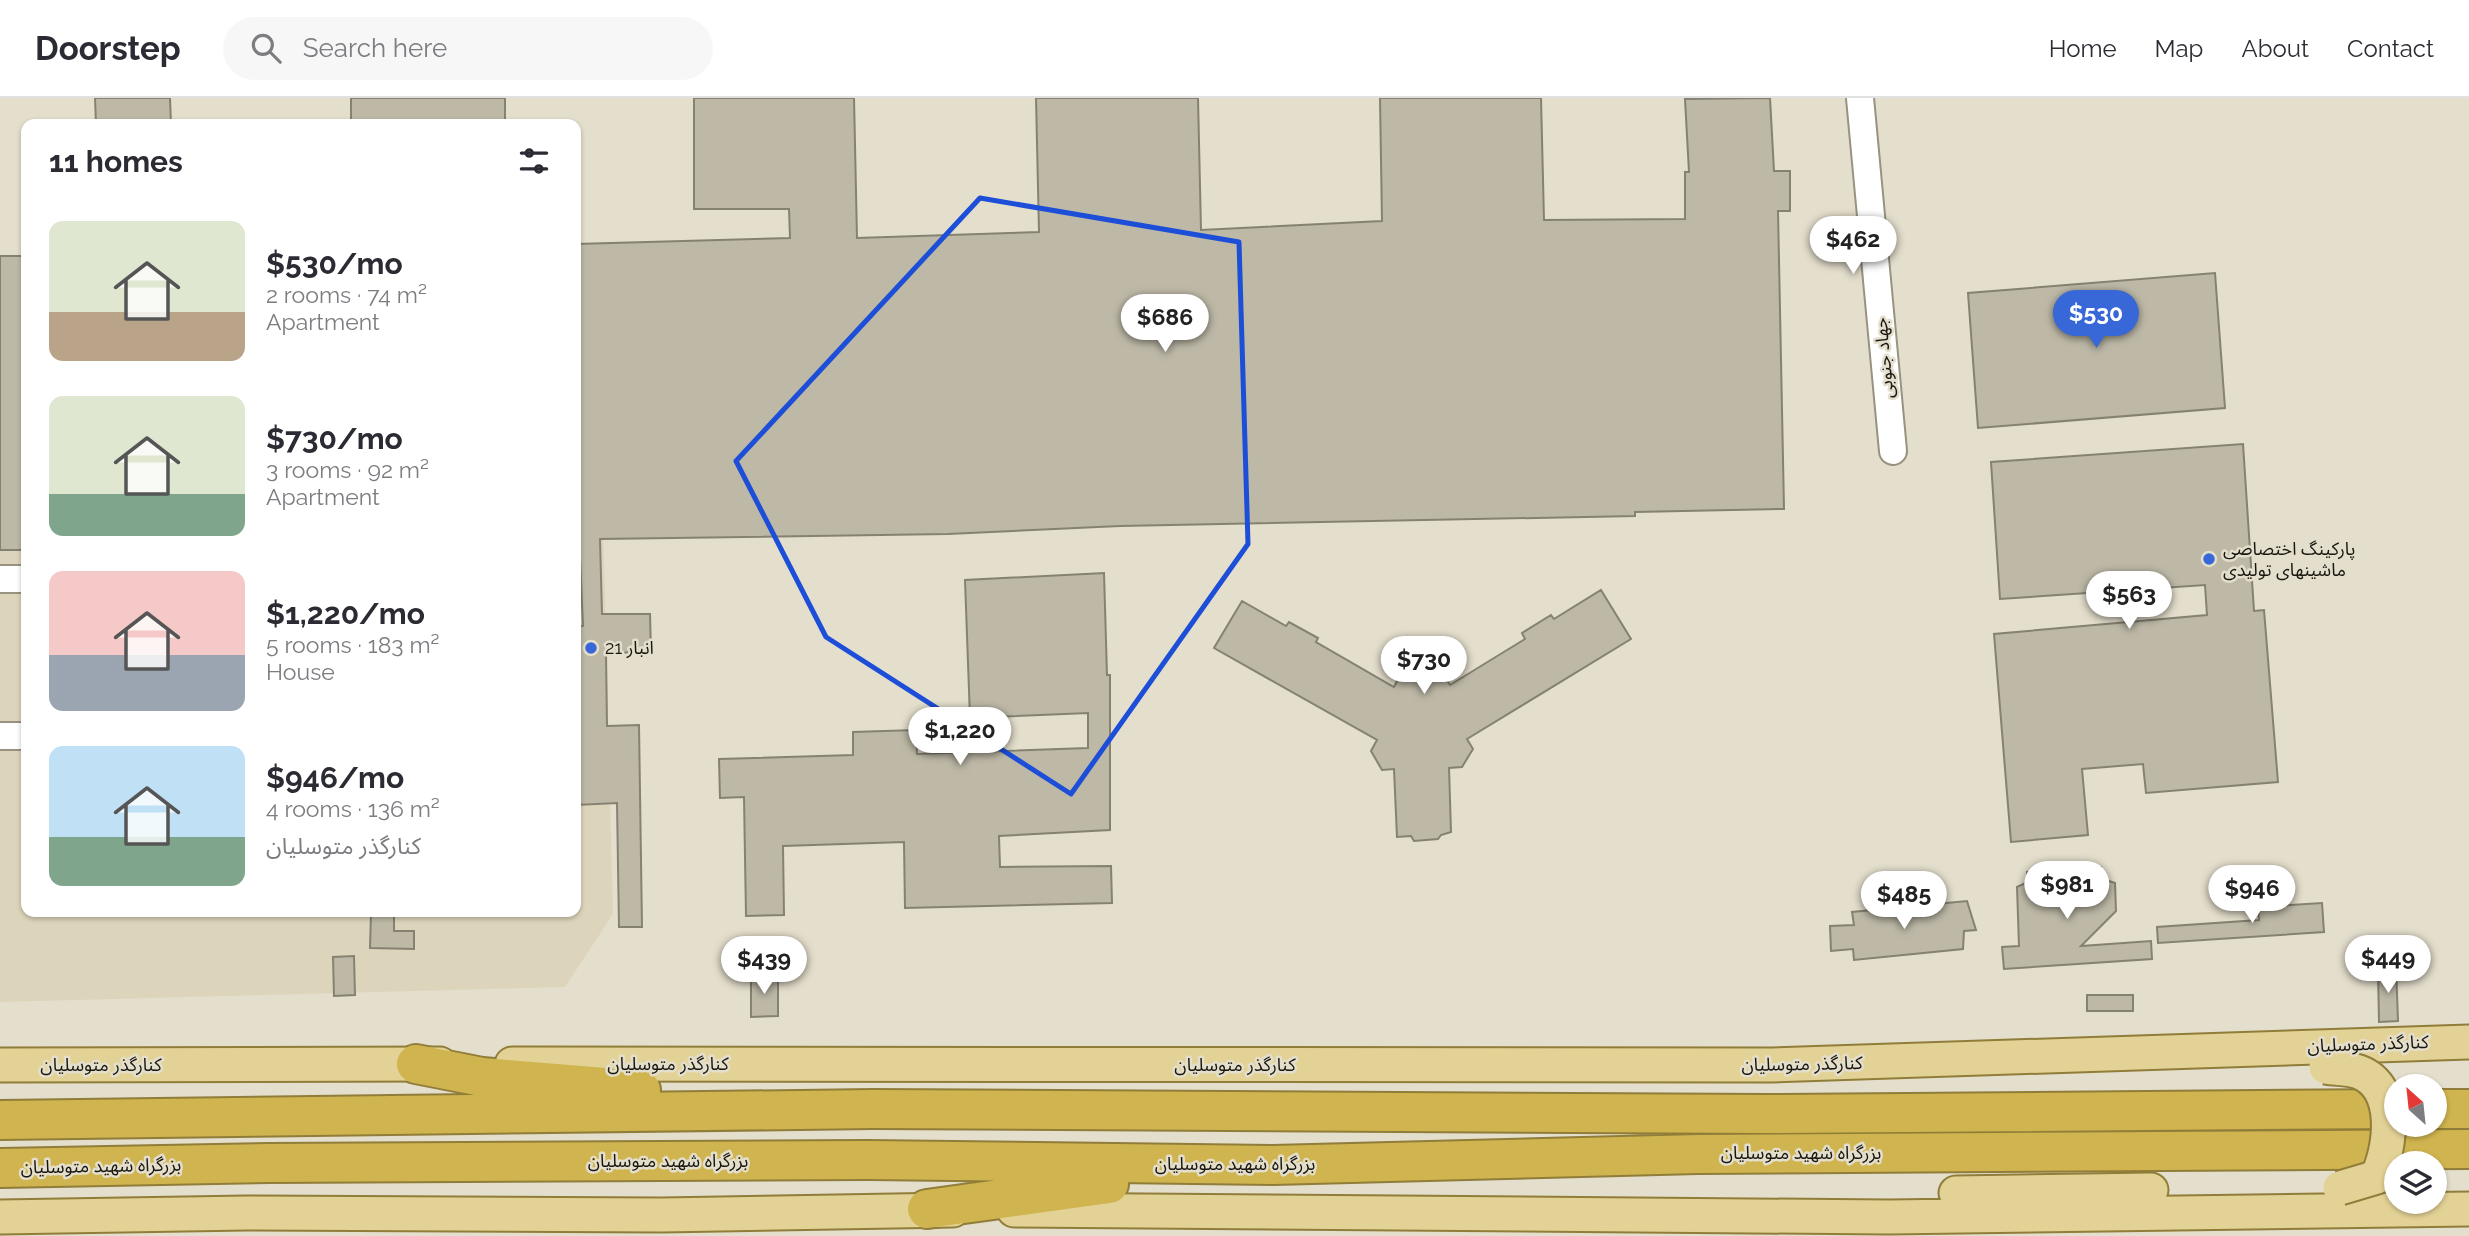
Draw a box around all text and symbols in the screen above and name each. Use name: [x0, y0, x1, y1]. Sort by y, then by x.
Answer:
search box: [223, 17, 713, 80]
text: Doorstep: [35, 29, 181, 68]
icon: search: [247, 29, 285, 67]
text: Search here: [303, 33, 447, 63]
text: Home: [2049, 34, 2117, 63]
text: Map: [2155, 34, 2203, 63]
text: About: [2241, 34, 2309, 63]
text: Contact: [2347, 34, 2434, 63]
icon: filters: [515, 142, 553, 180]
text: 11 homes: [49, 144, 183, 179]
pin: $462: [1812, 216, 1894, 276]
text: $462: [1826, 225, 1880, 252]
text: $530/mo: [266, 246, 403, 281]
icon: home: [105, 249, 189, 333]
text: 2 rooms · 74 m²: [266, 281, 427, 308]
pin: $530: [2055, 290, 2137, 350]
pin: $686: [1124, 294, 1206, 354]
text: $530: [2069, 299, 2123, 326]
text: $686: [1137, 303, 1193, 330]
text: Apartment: [266, 308, 380, 335]
street label: جهاد جنوبی: [1869, 316, 1899, 400]
text: $730/mo: [266, 421, 403, 456]
icon: home: [105, 424, 189, 508]
text: 3 rooms · 92 m²: [266, 456, 429, 483]
text: Apartment: [266, 483, 380, 510]
place label: پارکینگ اختصاصی ماشینهای تولیدی: [2223, 538, 2355, 581]
marker: پارکینگ اختصاصی ماشینهای تولیدی: [2201, 551, 2217, 567]
pin: $563: [2088, 572, 2170, 631]
text: $563: [2102, 580, 2156, 607]
text: $1,220/mo: [266, 596, 425, 631]
icon: home: [105, 599, 189, 683]
text: 5 rooms · 183 m²: [266, 631, 440, 658]
pin: $730: [1383, 636, 1465, 696]
place label: انبار 21: [605, 637, 654, 659]
marker: انبار 21: [583, 640, 599, 656]
text: $730: [1397, 645, 1451, 672]
text: House: [266, 658, 335, 685]
pin: $1,220: [903, 708, 1017, 767]
text: $1,220: [924, 716, 996, 743]
text: $946/mo: [266, 760, 404, 795]
icon: home: [105, 774, 189, 858]
text: 4 rooms · 136 m²: [266, 795, 440, 822]
text: کنارگذر متوسلیان: [266, 832, 421, 859]
pin: $981: [2026, 862, 2108, 921]
pin: $946: [2211, 866, 2293, 925]
text: $981: [2040, 870, 2094, 897]
pin: $485: [1863, 872, 1945, 931]
text: $946: [2224, 874, 2280, 901]
text: $485: [1877, 880, 1931, 907]
pin: $439: [723, 936, 805, 996]
pin: $449: [2347, 936, 2429, 995]
text: $449: [2361, 944, 2415, 971]
text: $439: [737, 945, 791, 972]
street label: کنارگذر متوسلیان: [2307, 1031, 2430, 1057]
street label: کنارگذر متوسلیان: [1741, 1052, 1863, 1076]
street label: کنارگذر متوسلیان: [607, 1053, 729, 1075]
street label: کنارگذر متوسلیان: [40, 1054, 162, 1076]
street label: کنارگذر متوسلیان: [1174, 1054, 1296, 1076]
north arrow: [2384, 1074, 2446, 1138]
map controls: [2384, 1074, 2447, 1214]
street label: بزرگراه شهید متوسلیان: [1721, 1142, 1881, 1164]
street label: بزرگراه شهید متوسلیان: [588, 1150, 748, 1172]
button: layers: [2384, 1151, 2447, 1214]
street label: بزرگراه شهید متوسلیان: [1155, 1153, 1315, 1175]
street label: بزرگراه شهید متوسلیان: [20, 1154, 182, 1178]

